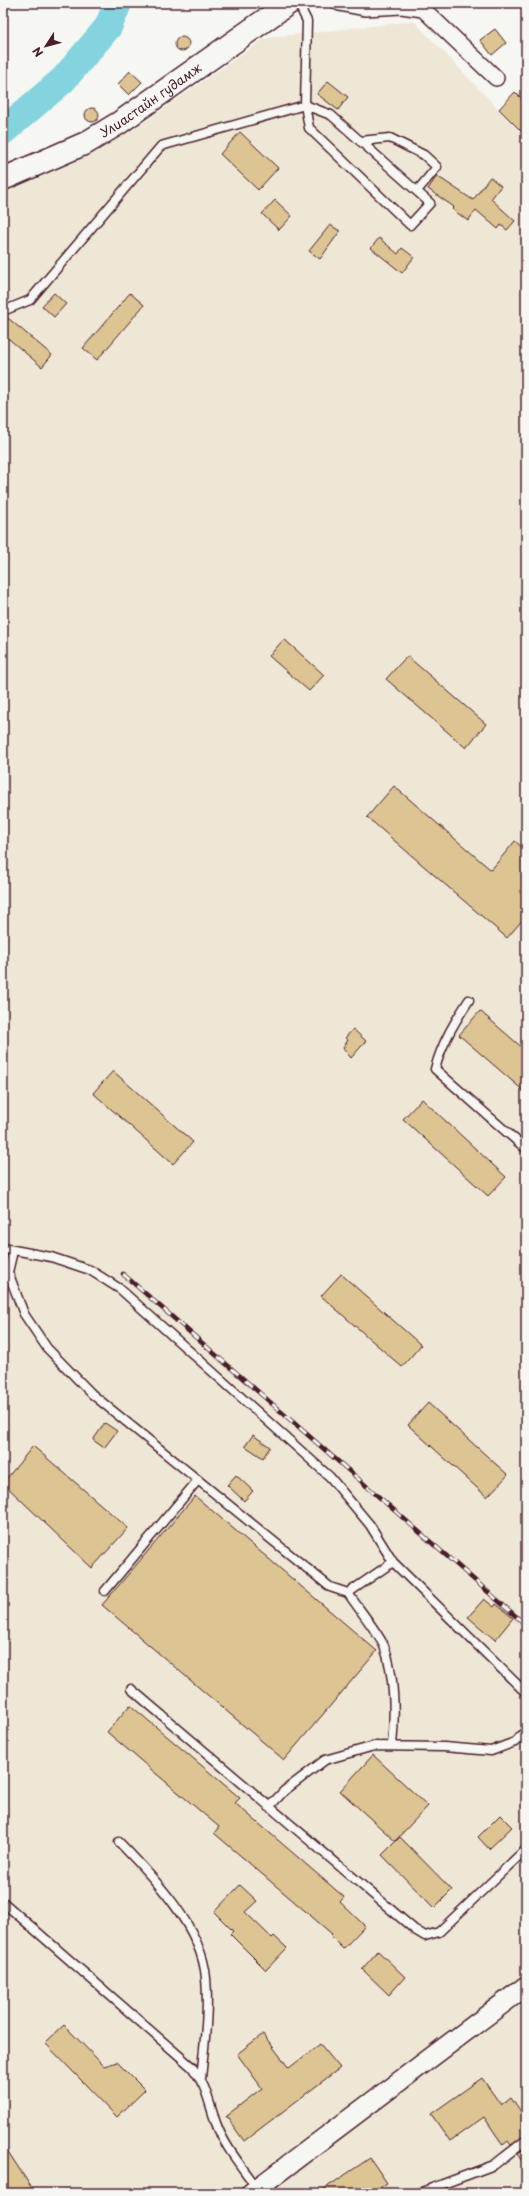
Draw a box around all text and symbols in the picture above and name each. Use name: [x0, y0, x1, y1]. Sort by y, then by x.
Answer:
north arrow: [26, 26, 66, 66]
text: N: [28, 43, 47, 61]
street label: Улиастайн гудамж: [96, 58, 205, 142]

